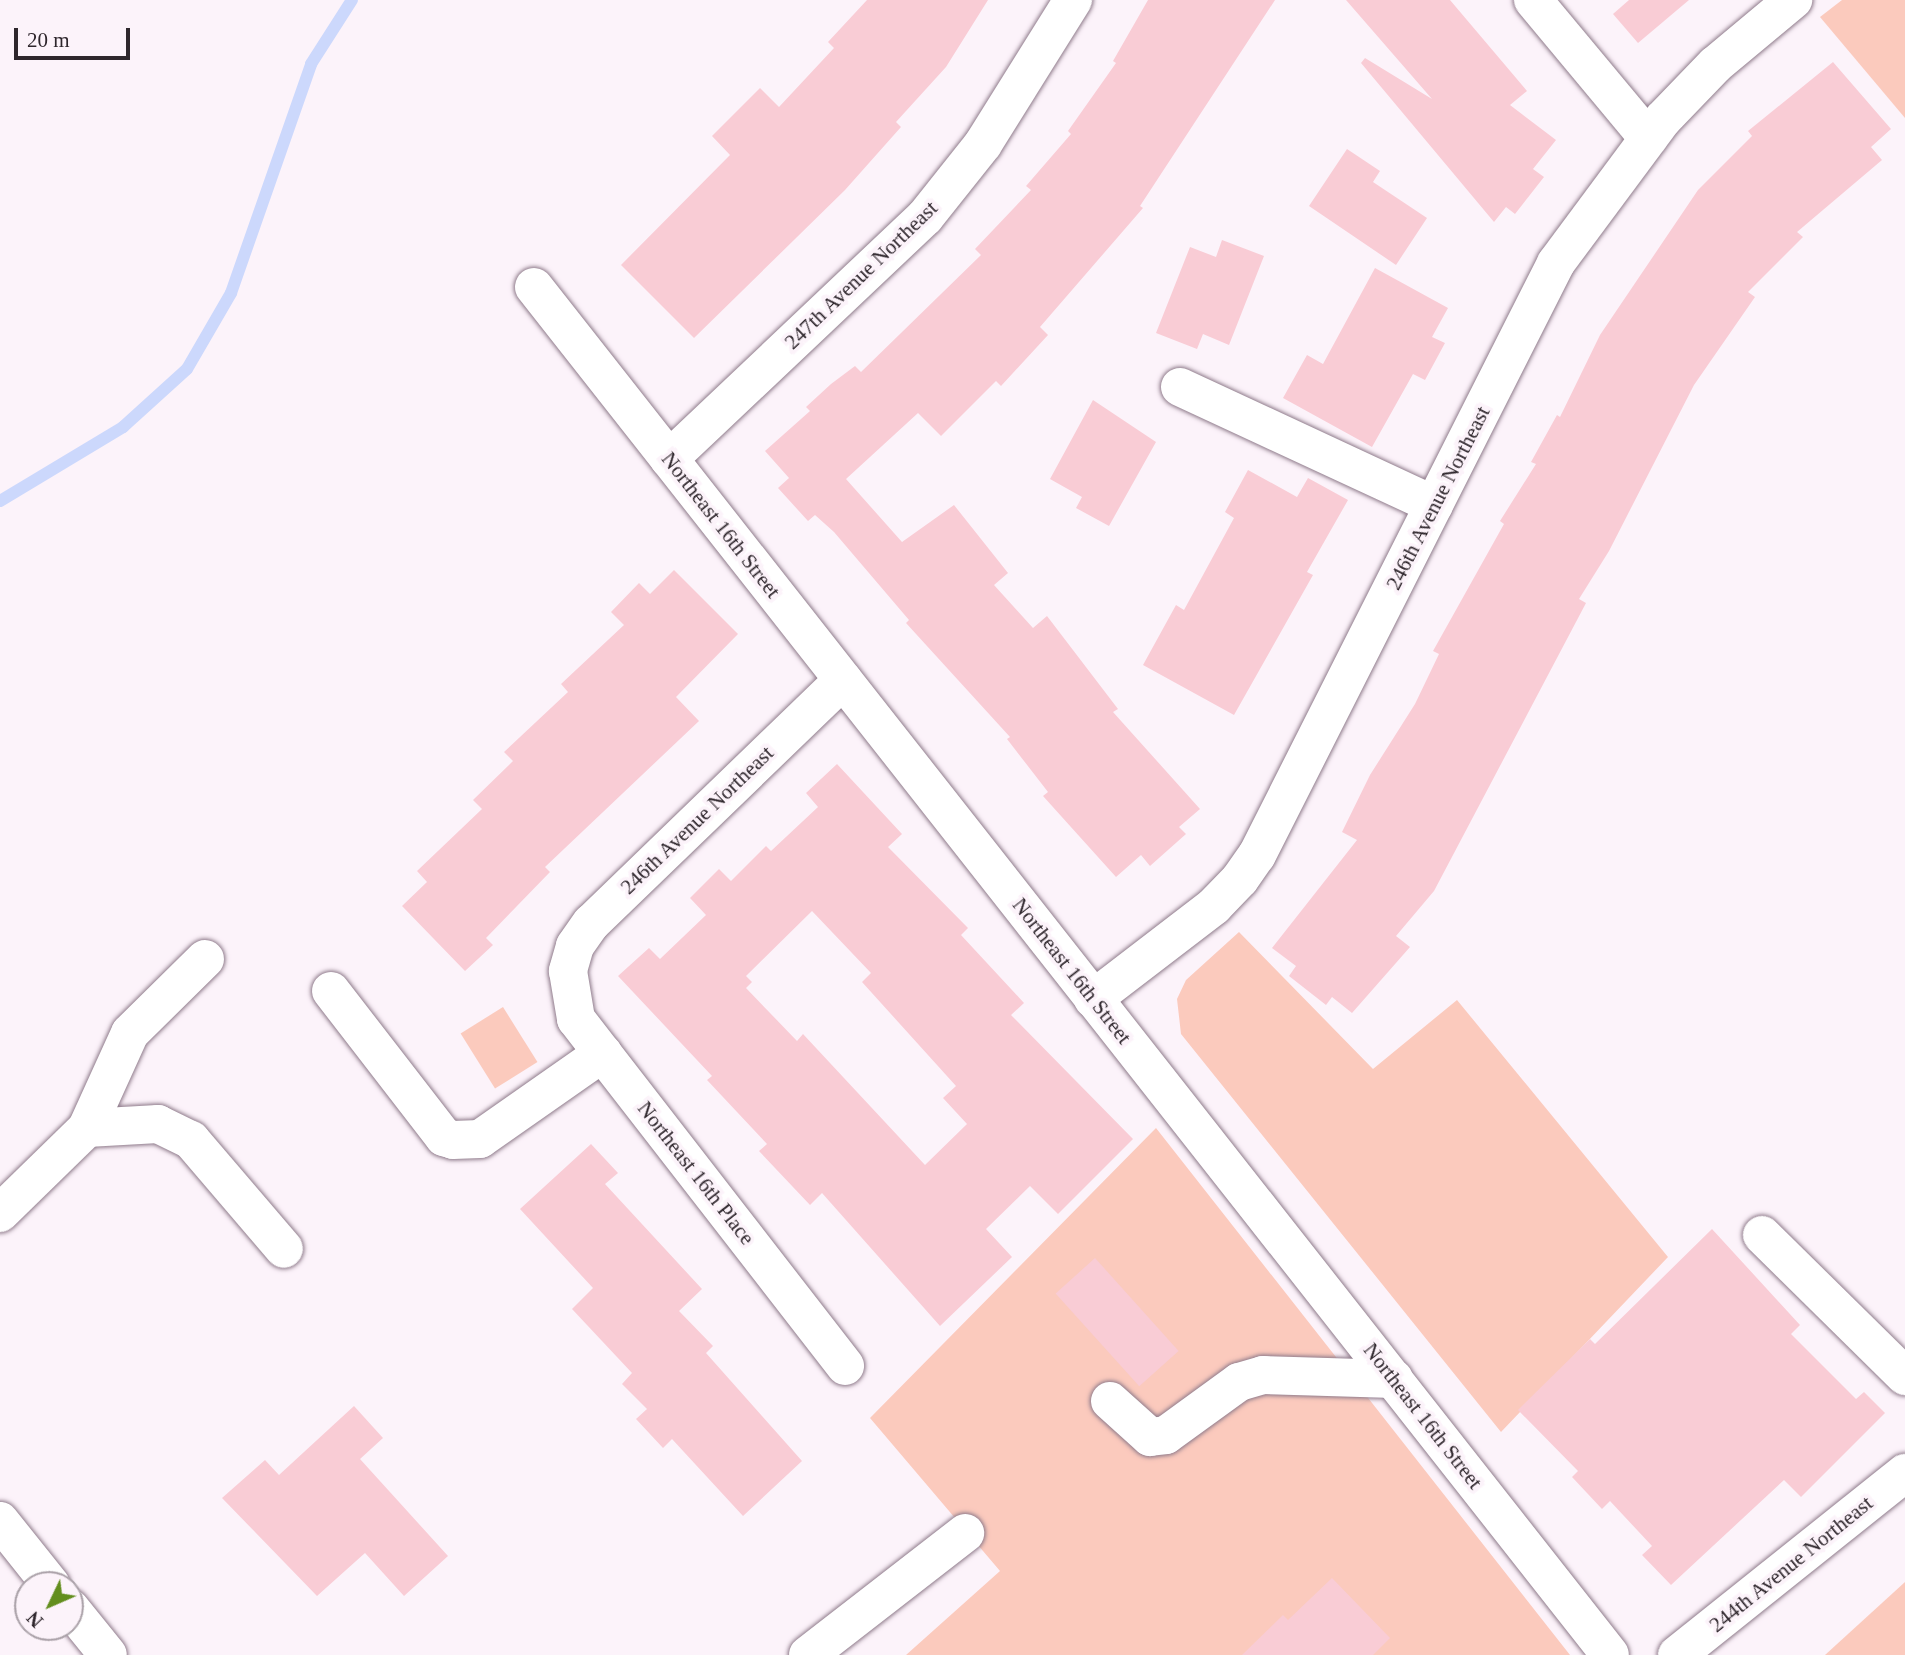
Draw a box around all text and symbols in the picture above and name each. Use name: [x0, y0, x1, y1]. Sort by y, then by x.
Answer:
scale bar: [18, 14, 133, 58]
text: 20 m: [27, 28, 70, 52]
street label: 247th Avenue Northeast: [779, 195, 943, 355]
street label: 246th Avenue Northeast: [1381, 402, 1495, 594]
street label: Northeast 16th Street: [656, 447, 786, 603]
street label: 246th Avenue Northeast: [615, 740, 779, 900]
street label: Northeast 16th Street: [1007, 893, 1137, 1049]
street label: Northeast 16th Place: [632, 1096, 760, 1250]
street label: Northeast 16th Street: [1358, 1338, 1488, 1494]
street label: 244th Avenue Northeast: [1704, 1490, 1878, 1638]
north arrow: [14, 1571, 84, 1641]
text: N: [23, 1607, 47, 1632]

